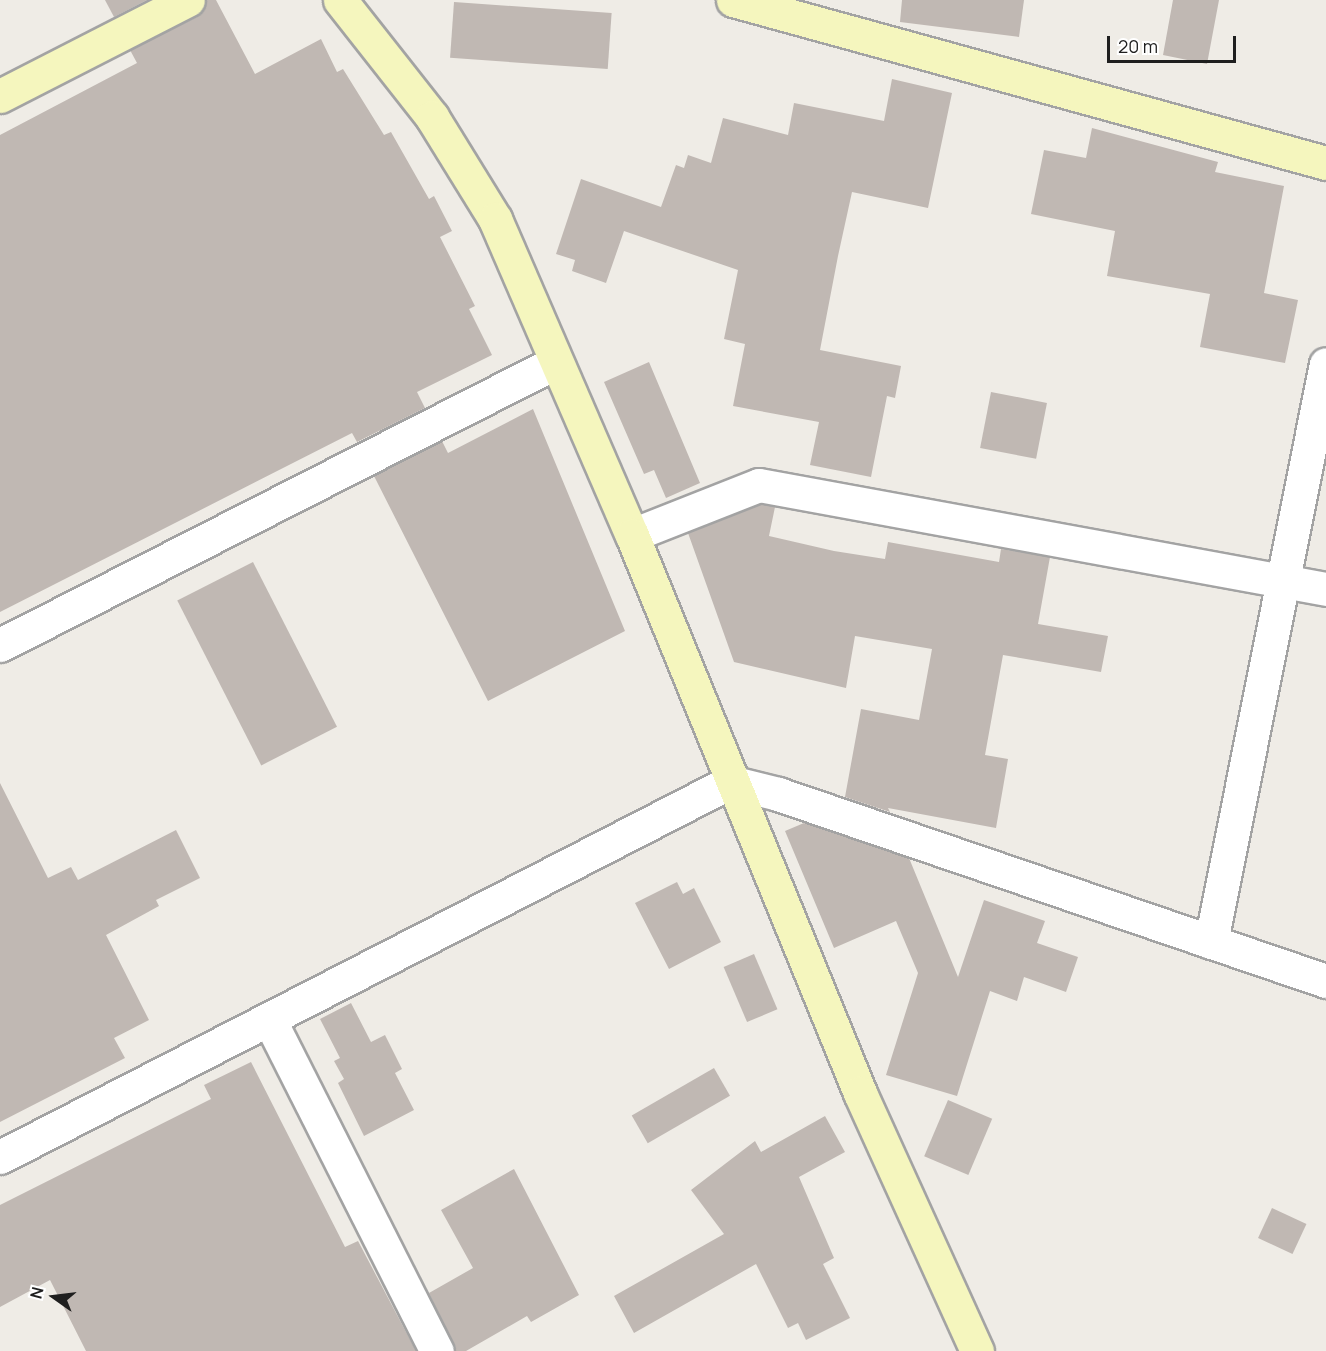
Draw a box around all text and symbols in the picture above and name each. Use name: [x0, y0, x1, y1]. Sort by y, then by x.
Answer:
scale bar: [1110, 24, 1239, 62]
text: 20 m: [1118, 34, 1158, 58]
north arrow: [24, 1267, 84, 1327]
text: N: [24, 1284, 49, 1301]

